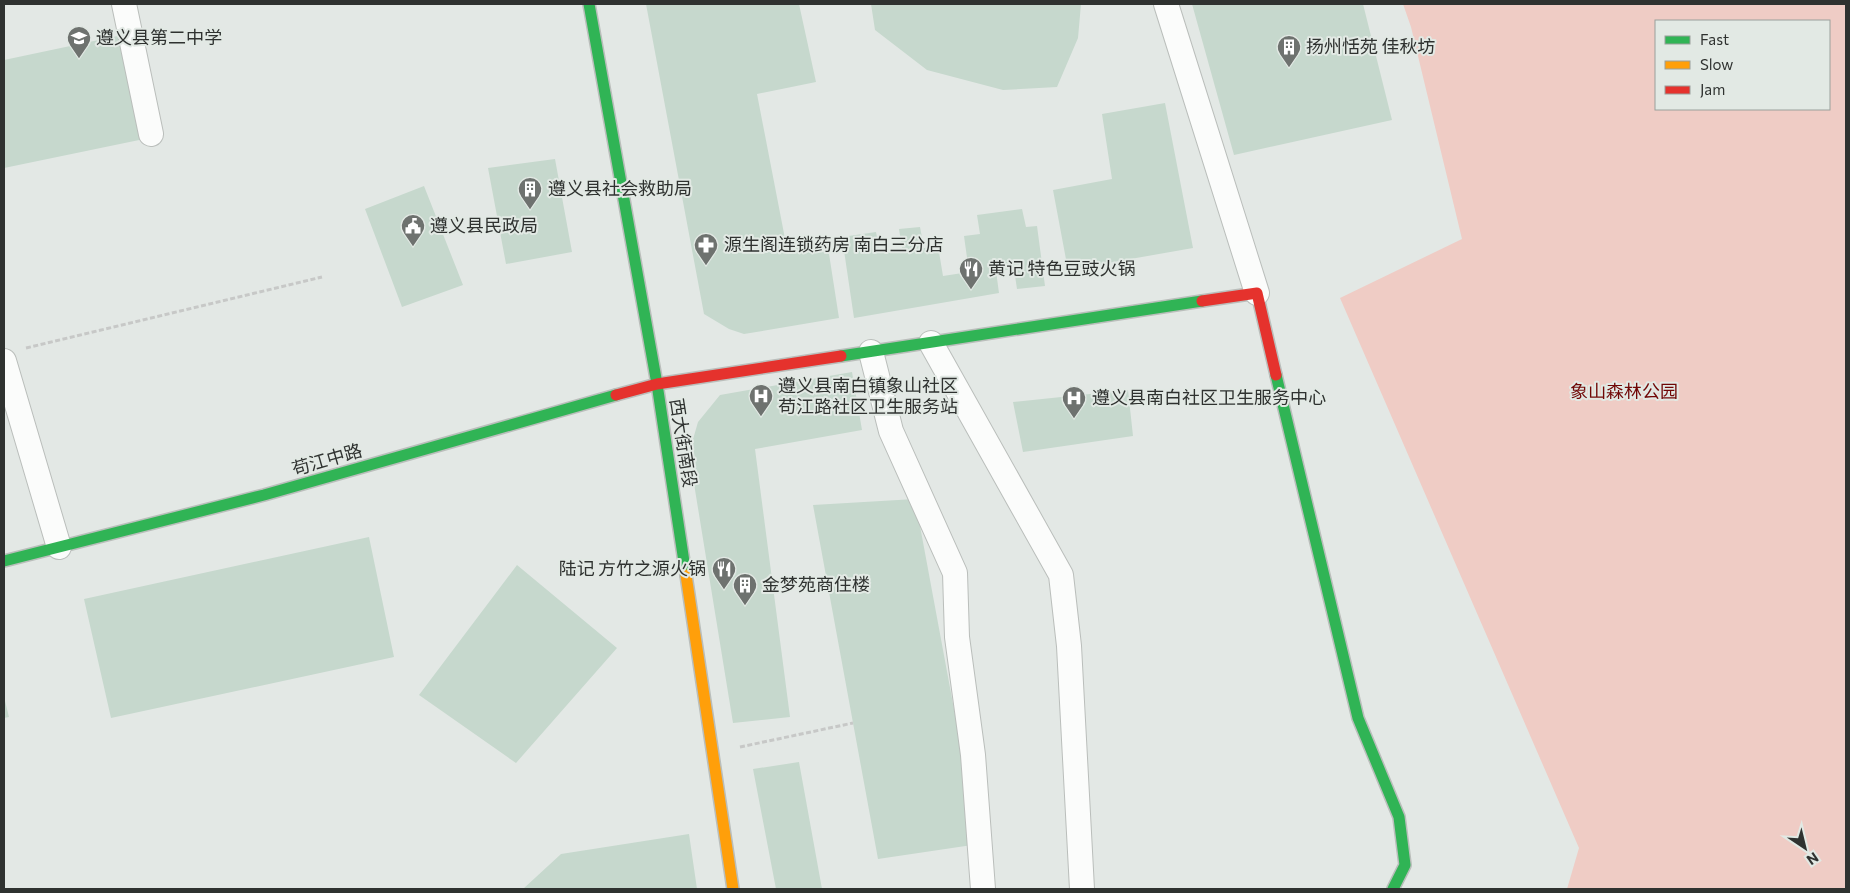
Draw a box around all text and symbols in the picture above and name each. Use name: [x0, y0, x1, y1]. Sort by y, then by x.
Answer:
legend: [1655, 20, 1830, 110]
school or university icon: 遵义县第二中学: [66, 25, 92, 59]
place label: 遵义县第二中学: [96, 26, 222, 48]
text: Fast: [1700, 30, 1729, 48]
building icon: 扬州恬苑 佳秋坊: [1276, 34, 1302, 68]
place label: 扬州恬苑 佳秋坊: [1306, 35, 1435, 57]
text: Slow: [1700, 55, 1733, 73]
text: Jam: [1700, 80, 1725, 98]
building icon: 遵义县社会救助局: [517, 176, 543, 210]
place label: 遵义县社会救助局: [548, 177, 692, 199]
public building icon: 遵义县民政局: [400, 213, 426, 247]
place label: 遵义县民政局: [430, 214, 538, 236]
pharmacy icon: 源生阁连锁药房 南白三分店: [693, 232, 719, 266]
place label: 源生阁连锁药房 南白三分店: [724, 233, 943, 255]
restaurant icon: 黄记 特色豆豉火锅: [958, 256, 984, 290]
place label: 黄记 特色豆豉火锅: [988, 257, 1135, 279]
place label: 遵义县南白镇象山社区 苟江路社区卫生服务站: [778, 374, 958, 417]
park label: 象山森林公园: [1570, 380, 1678, 402]
hospital icon: 遵义县南白镇象山社区 苟江路社区卫生服务站: [748, 383, 774, 417]
hospital icon: 遵义县南白社区卫生服务中心: [1061, 385, 1087, 419]
place label: 遵义县南白社区卫生服务中心: [1092, 386, 1326, 408]
street label: 西大街南段: [666, 397, 702, 489]
street label: 苟江中路: [289, 439, 364, 480]
restaurant icon: 陆记 方竹之源火锅: [711, 556, 737, 590]
place label: 陆记 方竹之源火锅: [559, 557, 706, 579]
building icon: 金梦苑商住楼: [732, 572, 758, 606]
place label: 金梦苑商住楼: [762, 573, 870, 595]
north arrow: [1780, 823, 1830, 873]
text: N: [1804, 849, 1822, 869]

